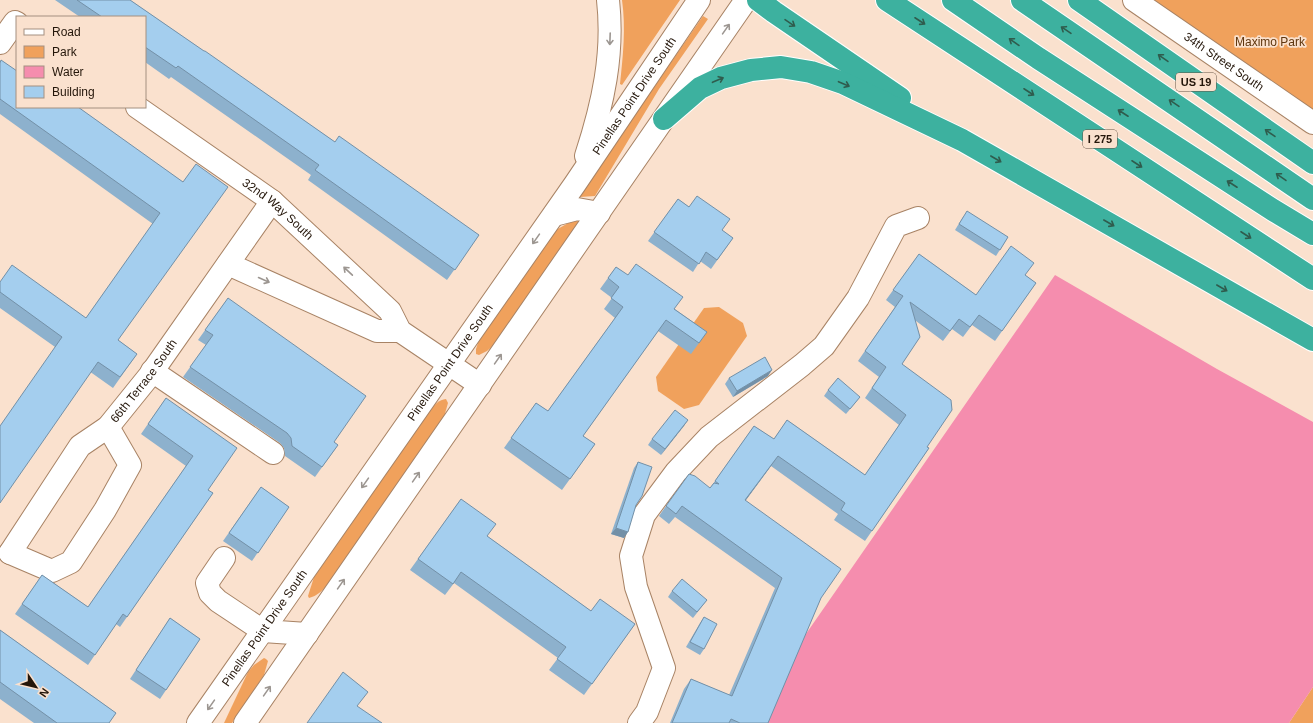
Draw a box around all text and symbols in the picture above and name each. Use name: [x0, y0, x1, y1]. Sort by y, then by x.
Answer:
legend: [16, 16, 146, 108]
one-way arrow: [914, 17, 925, 25]
one-way arrow: [784, 19, 795, 27]
one-way arrow: [722, 24, 730, 35]
text: Road: [52, 25, 81, 39]
one-way arrow: [1061, 26, 1072, 34]
street label: 34th Street South: [1181, 29, 1266, 94]
one-way arrow: [606, 32, 614, 45]
street label: Pinellas Point Drive South: [590, 34, 679, 157]
park label: Maximo Park: [1235, 35, 1306, 49]
one-way arrow: [1009, 38, 1020, 46]
text: Park: [52, 45, 78, 59]
one-way arrow: [1158, 54, 1169, 62]
text: Water: [52, 65, 84, 79]
road number: US 19: [1176, 73, 1216, 91]
one-way arrow: [711, 76, 723, 83]
one-way arrow: [837, 80, 849, 88]
text: Building: [52, 85, 95, 99]
one-way arrow: [1023, 89, 1035, 97]
one-way arrow: [1169, 99, 1180, 107]
one-way arrow: [1117, 109, 1129, 117]
one-way arrow: [1264, 129, 1275, 137]
road number: I 275: [1083, 130, 1117, 148]
one-way arrow: [990, 156, 1002, 164]
one-way arrow: [1132, 159, 1143, 168]
one-way arrow: [1276, 173, 1287, 181]
street label: 32nd Way South: [240, 175, 316, 243]
one-way arrow: [1227, 180, 1238, 188]
one-way arrow: [1103, 220, 1115, 228]
one-way arrow: [1240, 231, 1251, 239]
one-way arrow: [532, 234, 541, 245]
one-way arrow: [343, 267, 353, 276]
one-way arrow: [257, 277, 269, 284]
one-way arrow: [1216, 284, 1228, 292]
street label: Pinellas Point Drive South: [405, 301, 496, 423]
street label: 66th Terrace South: [107, 336, 180, 425]
one-way arrow: [494, 354, 502, 365]
one-way arrow: [412, 472, 420, 483]
one-way arrow: [361, 478, 369, 489]
street label: Pinellas Point Drive South: [219, 567, 310, 689]
one-way arrow: [338, 578, 346, 590]
north arrow: [16, 667, 56, 707]
text: N: [37, 686, 51, 699]
one-way arrow: [263, 686, 271, 697]
one-way arrow: [207, 699, 215, 710]

